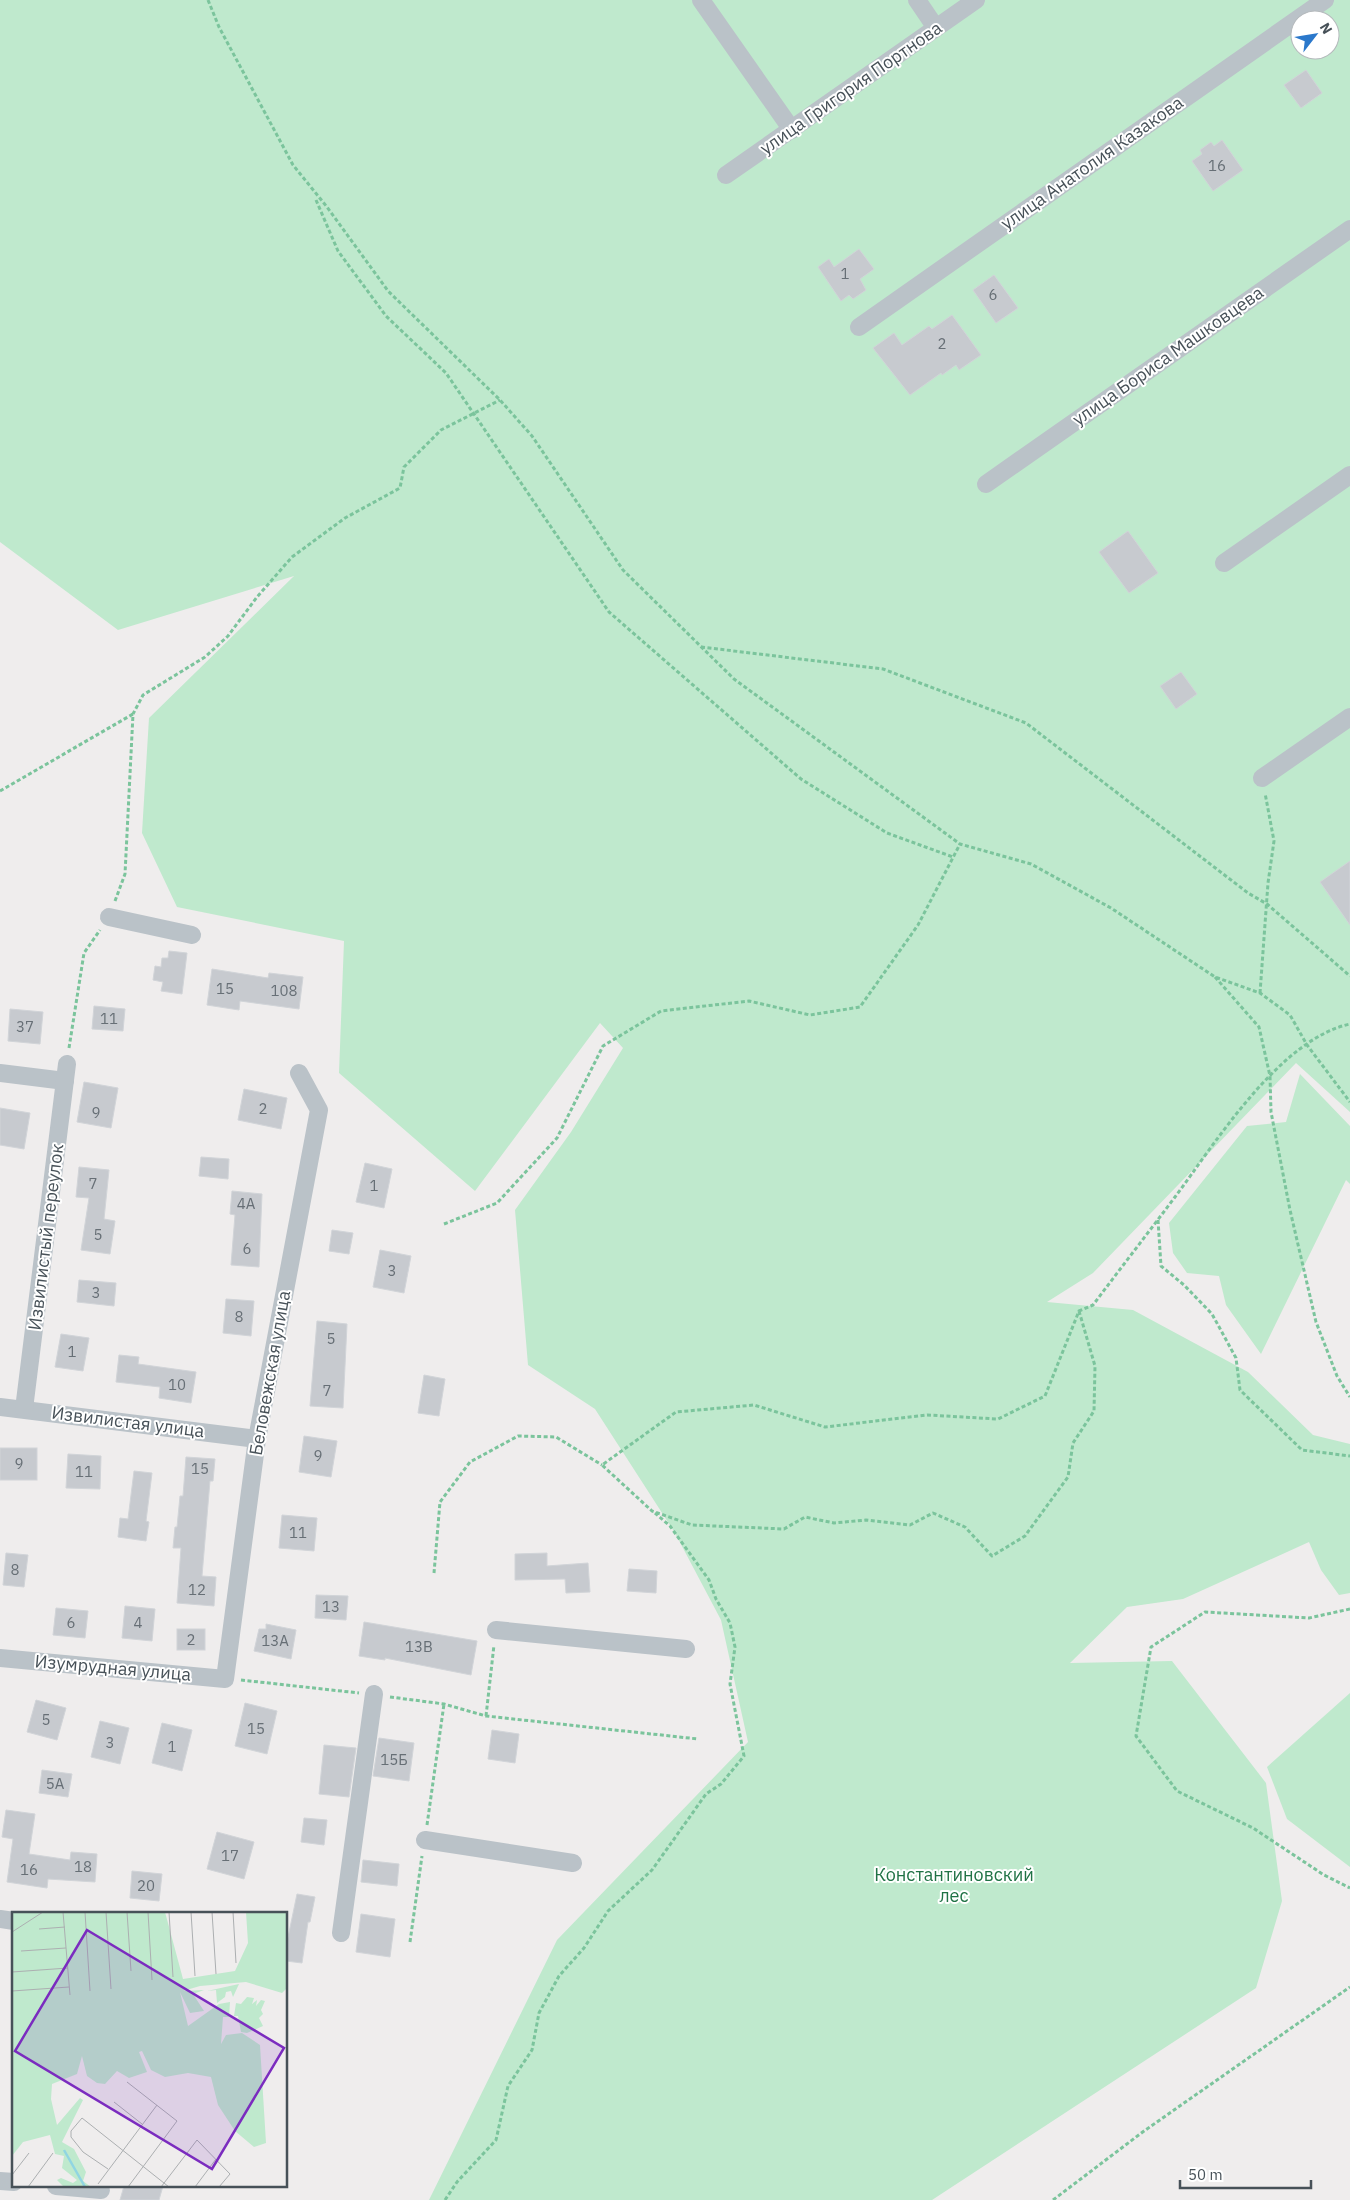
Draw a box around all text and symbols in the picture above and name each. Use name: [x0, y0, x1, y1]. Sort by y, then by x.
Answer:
north arrow: [1290, 10, 1340, 60]
street label: улица Григория Портнова: [755, 16, 947, 159]
text: N: [1316, 19, 1336, 37]
street label: улица Анатолия Казакова: [996, 91, 1188, 234]
house number: 16: [1208, 156, 1226, 175]
house number: 1: [840, 264, 850, 283]
street label: улица Бориса Машковцева: [1068, 281, 1268, 430]
house number: 6: [988, 285, 998, 304]
house number: 2: [937, 334, 947, 353]
house number: 15: [216, 979, 234, 998]
house number: 108: [270, 981, 298, 1000]
house number: 11: [100, 1009, 118, 1028]
house number: 37: [16, 1017, 34, 1036]
house number: 2: [258, 1099, 268, 1118]
house number: 9: [91, 1103, 101, 1122]
street label: Извилистый переулок: [23, 1142, 68, 1332]
house number: 7: [88, 1174, 98, 1193]
house number: 1: [369, 1176, 379, 1195]
house number: 4А: [237, 1194, 256, 1213]
house number: 5: [93, 1225, 103, 1244]
house number: 6: [242, 1239, 252, 1258]
house number: 3: [387, 1261, 397, 1280]
house number: 3: [91, 1283, 101, 1302]
street label: Беловежская улица: [244, 1288, 295, 1457]
house number: 8: [234, 1307, 244, 1326]
house number: 5: [326, 1329, 336, 1348]
house number: 1: [67, 1342, 77, 1361]
house number: 10: [168, 1375, 186, 1394]
house number: 7: [322, 1381, 332, 1400]
street label: Извилистая улица: [50, 1401, 206, 1442]
house number: 9: [313, 1446, 323, 1465]
house number: 9: [14, 1454, 24, 1473]
house number: 15: [191, 1459, 209, 1478]
house number: 11: [75, 1462, 93, 1481]
house number: 11: [289, 1523, 307, 1542]
house number: 8: [10, 1560, 20, 1579]
house number: 12: [188, 1580, 206, 1599]
house number: 13: [322, 1597, 340, 1616]
house number: 6: [66, 1613, 76, 1632]
house number: 4: [133, 1613, 143, 1632]
house number: 2: [186, 1630, 196, 1649]
house number: 13А: [261, 1631, 289, 1650]
house number: 13В: [405, 1637, 433, 1656]
street label: Изумрудная улица: [34, 1649, 193, 1686]
house number: 5: [41, 1710, 51, 1729]
house number: 15: [247, 1719, 265, 1738]
house number: 3: [105, 1733, 115, 1752]
house number: 1: [167, 1737, 177, 1756]
house number: 15Б: [380, 1750, 408, 1769]
house number: 5А: [46, 1774, 65, 1793]
house number: 17: [221, 1846, 239, 1865]
house number: 18: [74, 1857, 92, 1876]
house number: 16: [20, 1860, 38, 1879]
park label: Константиновский лес: [874, 1863, 1034, 1907]
house number: 20: [137, 1876, 155, 1895]
inset map: [12, 1912, 288, 2188]
scale bar: [1180, 2158, 1311, 2190]
text: 50 m: [1188, 2165, 1223, 2184]

